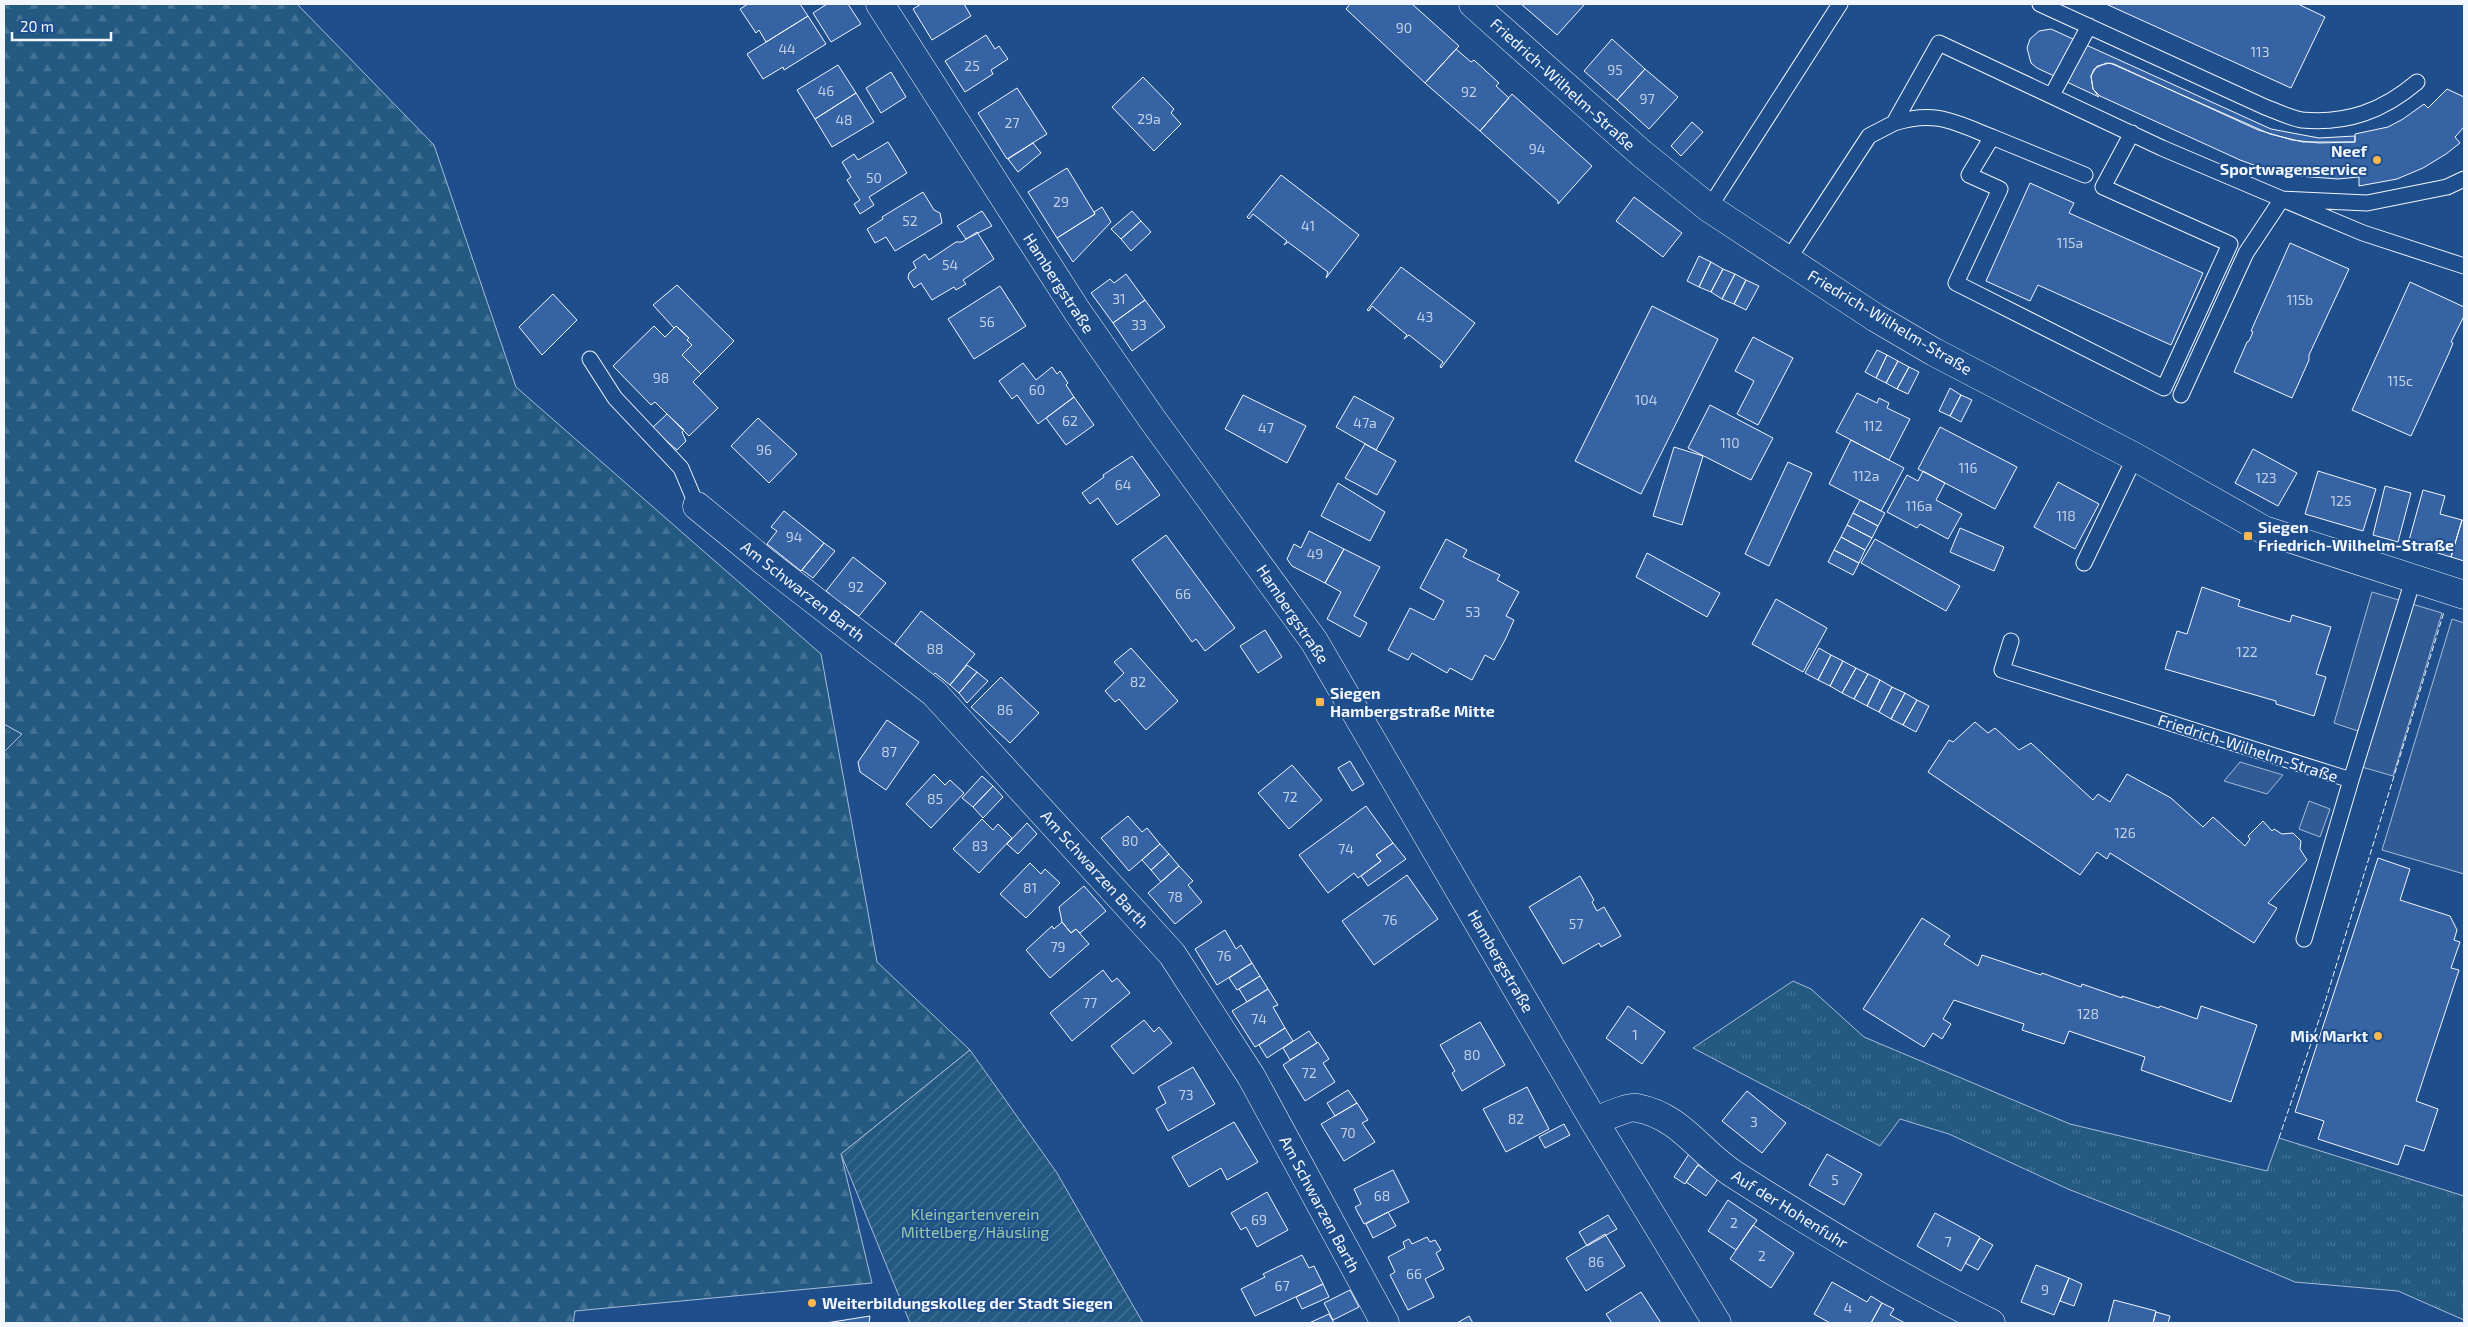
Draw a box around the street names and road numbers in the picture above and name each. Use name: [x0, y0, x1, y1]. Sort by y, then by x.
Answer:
street label: Friedrich-Wilhelm-Straße: [1487, 14, 1640, 154]
street label: Hambergstraße: [1020, 229, 1099, 336]
street label: Friedrich-Wilhelm-Straße: [1805, 265, 1976, 378]
street label: Am Schwarzen Barth: [738, 536, 869, 645]
street label: Hambergstraße: [1253, 561, 1334, 667]
street label: Friedrich-Wilhelm-Straße: [2156, 709, 2341, 786]
street label: Am Schwarzen Barth: [1037, 806, 1153, 932]
street label: Hambergstraße: [1464, 906, 1538, 1015]
street label: Am Schwarzen Barth: [1276, 1132, 1365, 1275]
street label: Auf der Hohenfuhr: [1729, 1165, 1852, 1252]

